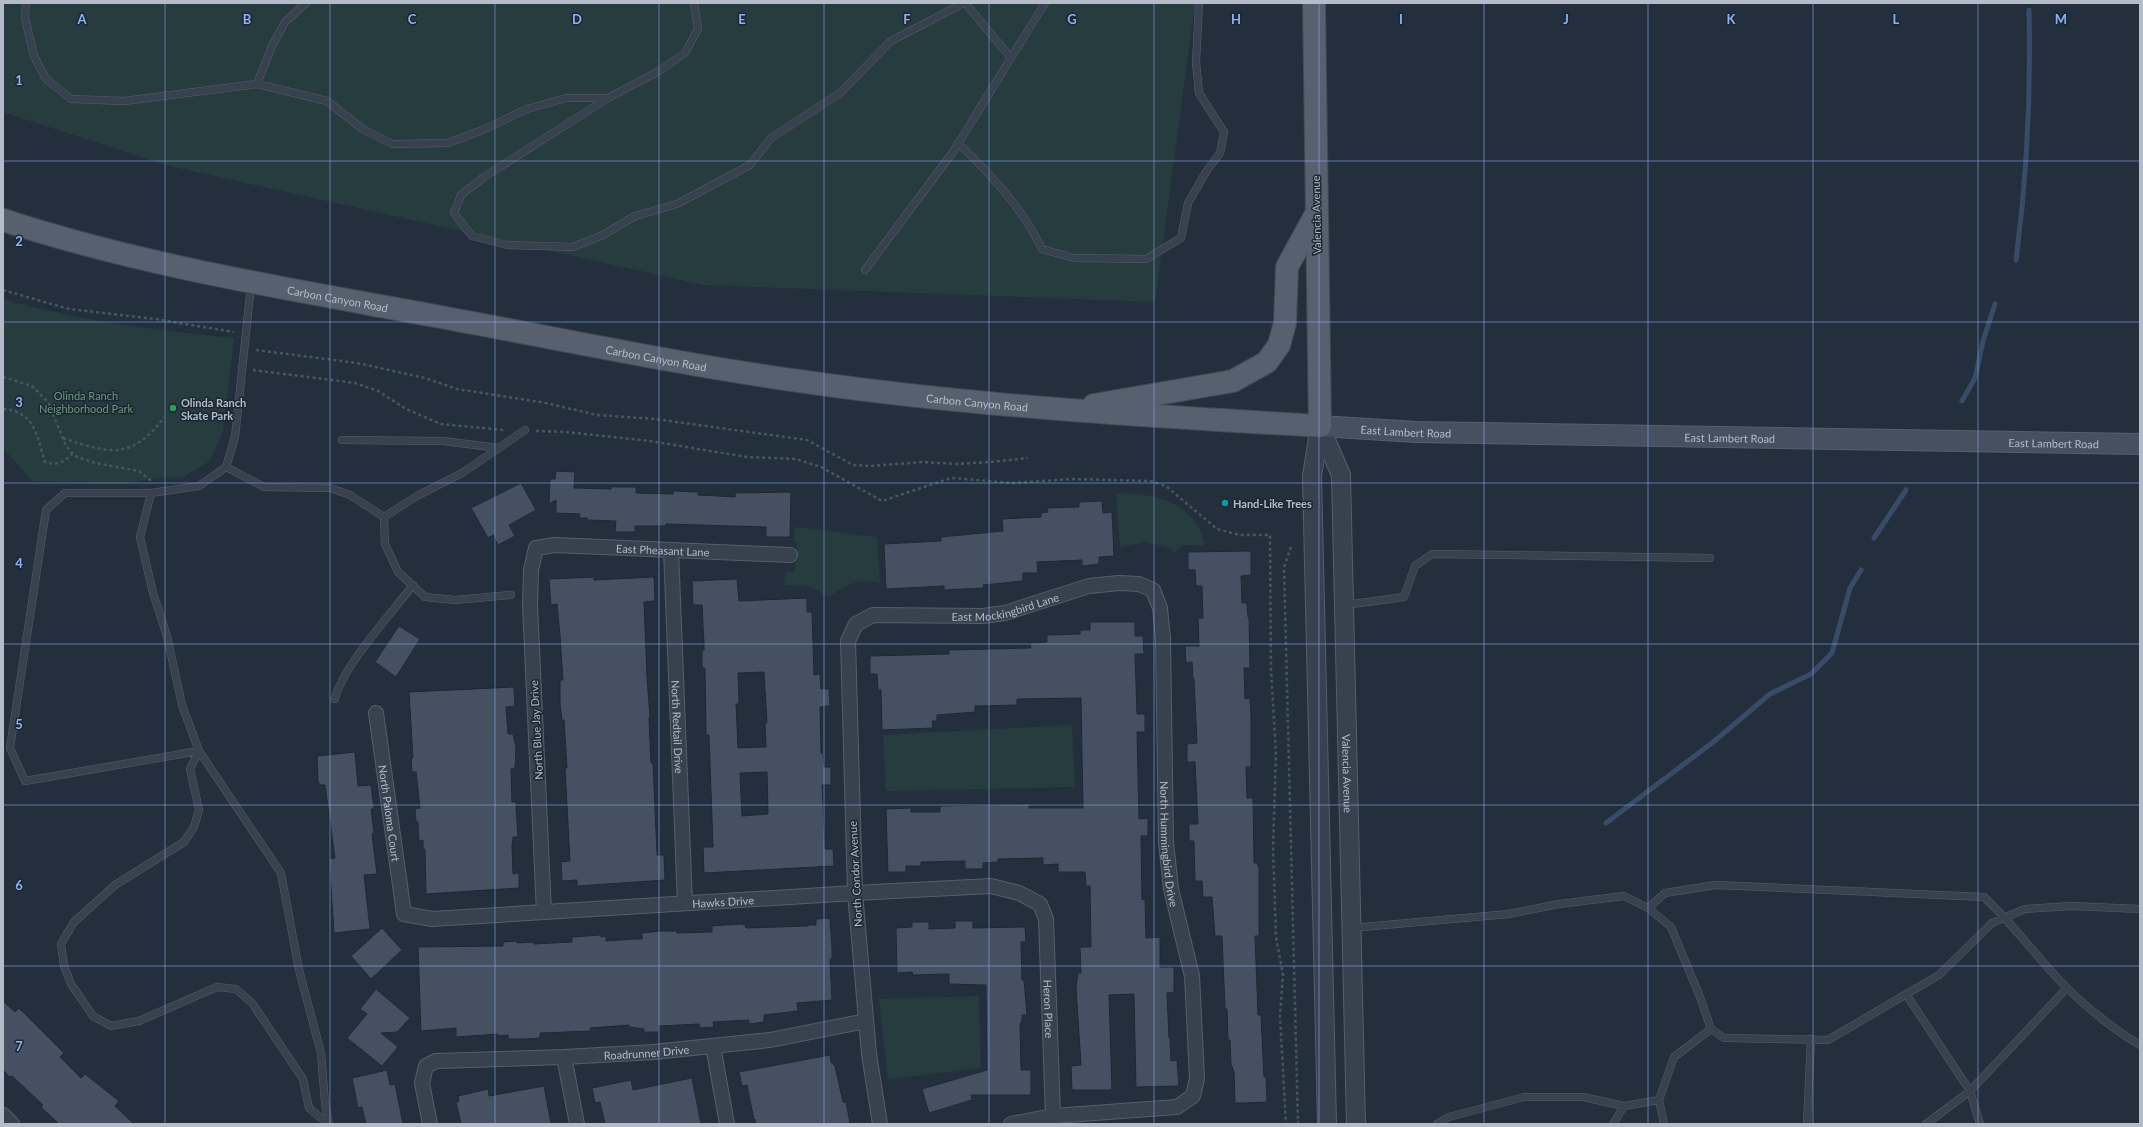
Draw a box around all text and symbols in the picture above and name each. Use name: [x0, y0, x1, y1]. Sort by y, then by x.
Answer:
text: A: [76, 11, 87, 27]
text: B: [243, 11, 252, 27]
text: C: [408, 11, 417, 27]
text: D: [572, 11, 582, 27]
text: E: [738, 11, 746, 27]
text: F: [903, 11, 911, 27]
text: G: [1067, 11, 1077, 27]
text: H: [1231, 11, 1241, 27]
text: I: [1399, 11, 1403, 27]
text: J: [1563, 11, 1569, 27]
text: K: [1727, 11, 1737, 27]
text: L: [1893, 11, 1900, 27]
text: M: [2055, 11, 2067, 27]
text: 1: [15, 72, 23, 88]
street label: Valencia Avenue: [1309, 175, 1323, 255]
text: 2: [15, 233, 23, 249]
street label: Carbon Canyon Road: [286, 283, 389, 314]
street label: Carbon Canyon Road: [605, 342, 708, 373]
park label: Olinda Ranch Neighborhood Park: [39, 389, 133, 415]
street label: Carbon Canyon Road: [925, 390, 1029, 413]
text: 3: [15, 394, 23, 410]
place label: Olinda Ranch Skate Park: [181, 396, 246, 422]
marker: Olinda Ranch Skate Park: [168, 403, 178, 413]
street label: East Lambert Road: [1360, 422, 1451, 439]
street label: East Lambert Road: [1684, 430, 1775, 444]
street label: East Lambert Road: [2008, 435, 2099, 450]
place label: Hand-Like Trees: [1233, 497, 1312, 510]
marker: Hand-Like Trees: [1220, 498, 1230, 508]
street label: East Pheasant Lane: [616, 541, 710, 558]
text: 4: [15, 555, 23, 571]
street label: East Mockingbird Lane: [952, 590, 1061, 623]
street label: North Blue Jay Drive: [527, 680, 545, 780]
street label: North Redtail Drive: [670, 680, 686, 774]
text: 5: [15, 716, 23, 732]
street label: Valencia Avenue: [1340, 734, 1355, 813]
street label: North Paloma Court: [377, 764, 403, 862]
street label: North Hummingbird Drive: [1159, 781, 1182, 908]
street label: North Condor Avenue: [846, 821, 864, 927]
text: 6: [15, 877, 23, 893]
street label: Hawks Drive: [692, 893, 754, 909]
street label: Heron Place: [1042, 979, 1057, 1039]
text: 7: [15, 1038, 23, 1054]
street label: Roadrunner Drive: [603, 1042, 690, 1061]

